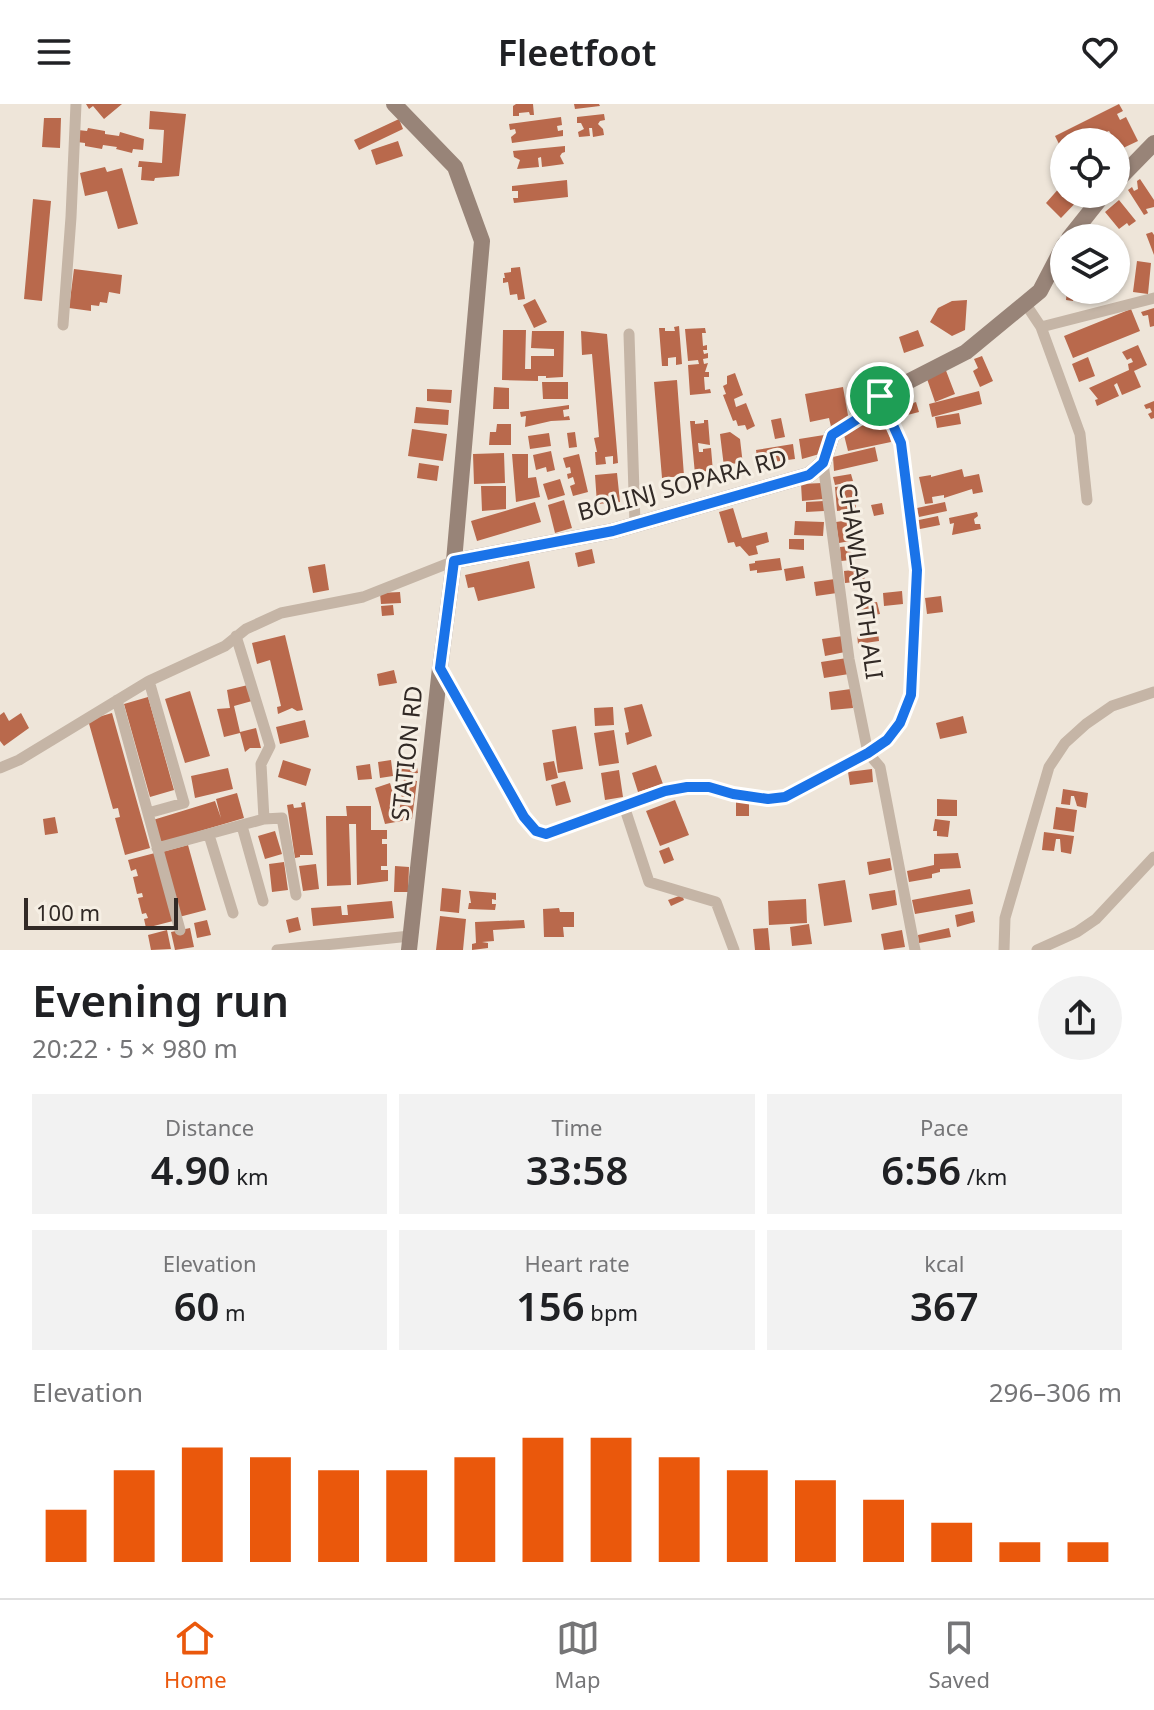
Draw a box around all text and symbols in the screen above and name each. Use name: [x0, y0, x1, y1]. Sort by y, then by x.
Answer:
text: Fleetfoot: [498, 28, 656, 77]
icon: menu: [32, 30, 76, 74]
icon: heart: [1078, 30, 1122, 74]
map controls: [1050, 128, 1130, 304]
button: locate: [1050, 128, 1130, 208]
button: layers: [1050, 224, 1130, 304]
pin: [846, 362, 914, 430]
icon: arrive: [858, 374, 902, 418]
street label: BOLINJ SOPARA RD: [574, 440, 790, 528]
street label: CHAWLAPATH ALI: [832, 481, 892, 681]
street label: STATION RD: [383, 684, 429, 822]
scale bar: [24, 894, 178, 930]
text: 100 m: [36, 897, 100, 927]
text: Evening run: [32, 970, 289, 1030]
button: share: [1038, 976, 1122, 1060]
text: 20:22 · 5 × 980 m: [32, 1030, 238, 1066]
text: Distance: [165, 1112, 254, 1142]
text: Time: [552, 1112, 602, 1142]
text: Pace: [920, 1112, 969, 1142]
text: 4.90: [151, 1142, 230, 1197]
text: 33:58: [526, 1142, 628, 1197]
text: 6:56: [881, 1142, 961, 1197]
text: km: [230, 1161, 269, 1191]
text: /km: [961, 1161, 1007, 1191]
text: Elevation: [163, 1248, 257, 1278]
text: Heart rate: [524, 1248, 630, 1278]
text: kcal: [924, 1248, 964, 1278]
text: 60: [174, 1278, 219, 1333]
text: 156: [516, 1278, 585, 1333]
text: 367: [910, 1278, 979, 1333]
text: m: [219, 1297, 246, 1327]
text: bpm: [585, 1297, 638, 1327]
text: Elevation: [32, 1374, 143, 1410]
text: 296–306 m: [989, 1374, 1122, 1410]
tab: Home: [164, 1616, 227, 1694]
tab: Map: [555, 1616, 600, 1694]
tab: Saved: [928, 1616, 990, 1694]

